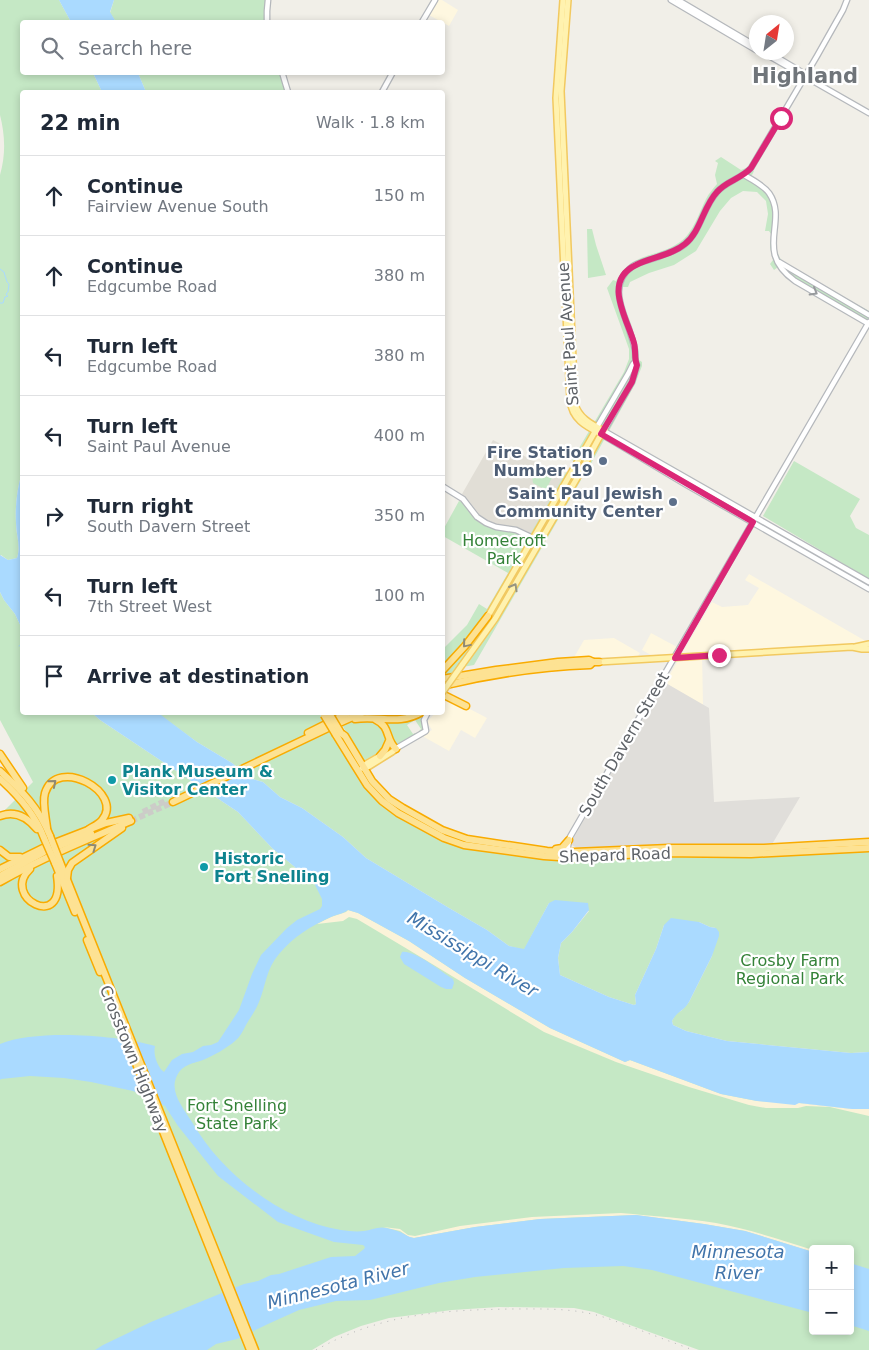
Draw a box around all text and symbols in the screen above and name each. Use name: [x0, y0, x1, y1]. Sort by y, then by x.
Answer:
north arrow: [749, 15, 794, 60]
search box: [20, 20, 445, 75]
icon: search: [38, 34, 66, 62]
text: Search here: [78, 37, 192, 59]
district label: Highland: [752, 64, 858, 88]
route start: [770, 107, 793, 130]
text: 22 min: [40, 111, 121, 135]
text: Walk · 1.8 km: [316, 113, 425, 132]
text: Continue: [87, 175, 183, 197]
icon: ahead: [40, 182, 68, 210]
text: 150 m: [374, 186, 425, 205]
text: Fairview Avenue South: [87, 197, 269, 216]
text: Continue: [87, 255, 183, 277]
icon: ahead: [40, 262, 68, 290]
street label: Saint Paul Avenue: [554, 262, 582, 406]
text: 380 m: [374, 266, 425, 285]
text: Edgcumbe Road: [87, 277, 217, 296]
one-way arrow: [809, 286, 818, 296]
text: Turn left: [87, 335, 178, 357]
icon: left: [40, 342, 68, 370]
text: 380 m: [374, 346, 425, 365]
text: Edgcumbe Road: [87, 357, 217, 376]
text: Turn left: [87, 415, 178, 437]
icon: left: [40, 422, 68, 450]
text: 400 m: [374, 426, 425, 445]
text: Saint Paul Avenue: [87, 437, 231, 456]
place label: Fire Station Number 19: [487, 443, 593, 480]
marker: Fire Station Number 19: [597, 455, 609, 467]
place label: Saint Paul Jewish Community Center: [495, 484, 663, 521]
text: Turn right: [87, 495, 193, 517]
marker: Saint Paul Jewish Community Center: [667, 496, 679, 508]
icon: right: [40, 502, 68, 530]
text: 350 m: [374, 506, 425, 525]
text: South Davern Street: [87, 517, 250, 536]
park label: Homecroft Park: [462, 531, 546, 568]
text: Turn left: [87, 575, 178, 597]
icon: left: [40, 582, 68, 610]
one-way arrow: [507, 584, 517, 593]
text: 100 m: [374, 586, 425, 605]
text: 7th Street West: [87, 597, 212, 616]
one-way arrow: [464, 638, 472, 647]
route end: [708, 644, 731, 667]
icon: arrive: [40, 662, 68, 690]
text: Arrive at destination: [87, 665, 309, 687]
street label: South Davern Street: [575, 669, 673, 819]
place label: Plank Museum & Visitor Center: [122, 762, 273, 799]
marker: Plank Museum & Visitor Center: [106, 774, 118, 786]
one-way arrow: [48, 780, 57, 789]
one-way arrow: [88, 844, 97, 854]
street label: Shepard Road: [559, 844, 671, 866]
place label: Historic Fort Snelling: [214, 849, 329, 886]
marker: Historic Fort Snelling: [198, 861, 210, 873]
water label: Mississippi River: [404, 907, 543, 1002]
park label: Crosby Farm Regional Park: [736, 951, 845, 988]
street label: Crosstown Highway: [96, 982, 172, 1136]
park label: Fort Snelling State Park: [187, 1096, 287, 1133]
water label: Minnesota River: [692, 1241, 784, 1283]
map controls: [809, 1245, 854, 1335]
button: +: [809, 1245, 854, 1290]
water label: Minnesota River: [265, 1257, 413, 1313]
button: −: [809, 1290, 854, 1335]

